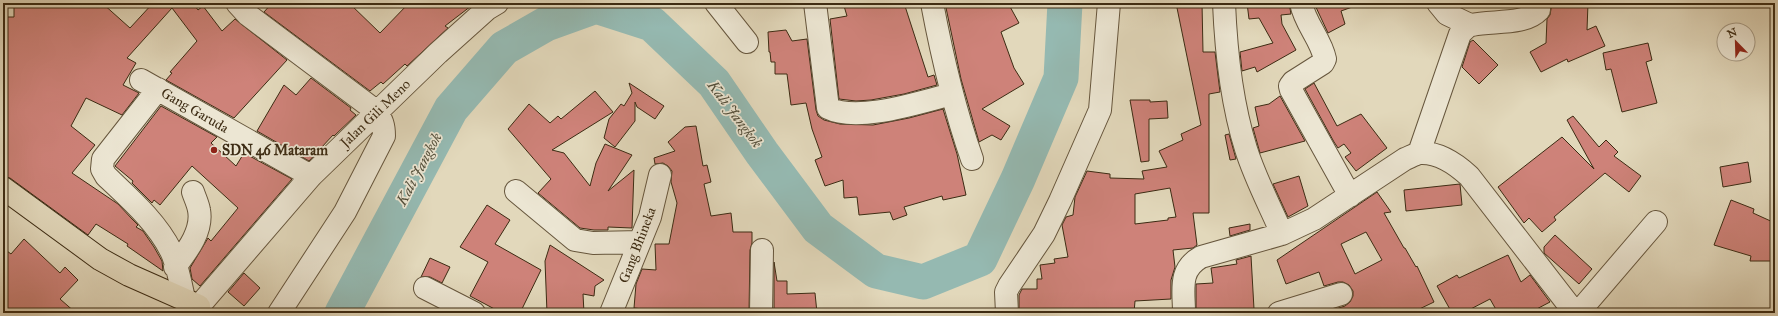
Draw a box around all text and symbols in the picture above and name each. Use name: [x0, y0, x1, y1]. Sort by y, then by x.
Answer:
north arrow: [1716, 22, 1756, 62]
text: N: [1725, 25, 1740, 41]
street label: Jalan Gili Meno: [335, 76, 415, 153]
water label: Kali Jangkok: [703, 76, 766, 151]
street label: Gang Garuda: [158, 84, 232, 137]
water label: Kali Jangkok: [392, 129, 446, 209]
place label: SDN 46 Mataram: [222, 142, 328, 160]
marker: SDN 46 Mataram: [209, 145, 219, 155]
street label: Gang Bhineka: [615, 205, 660, 286]

